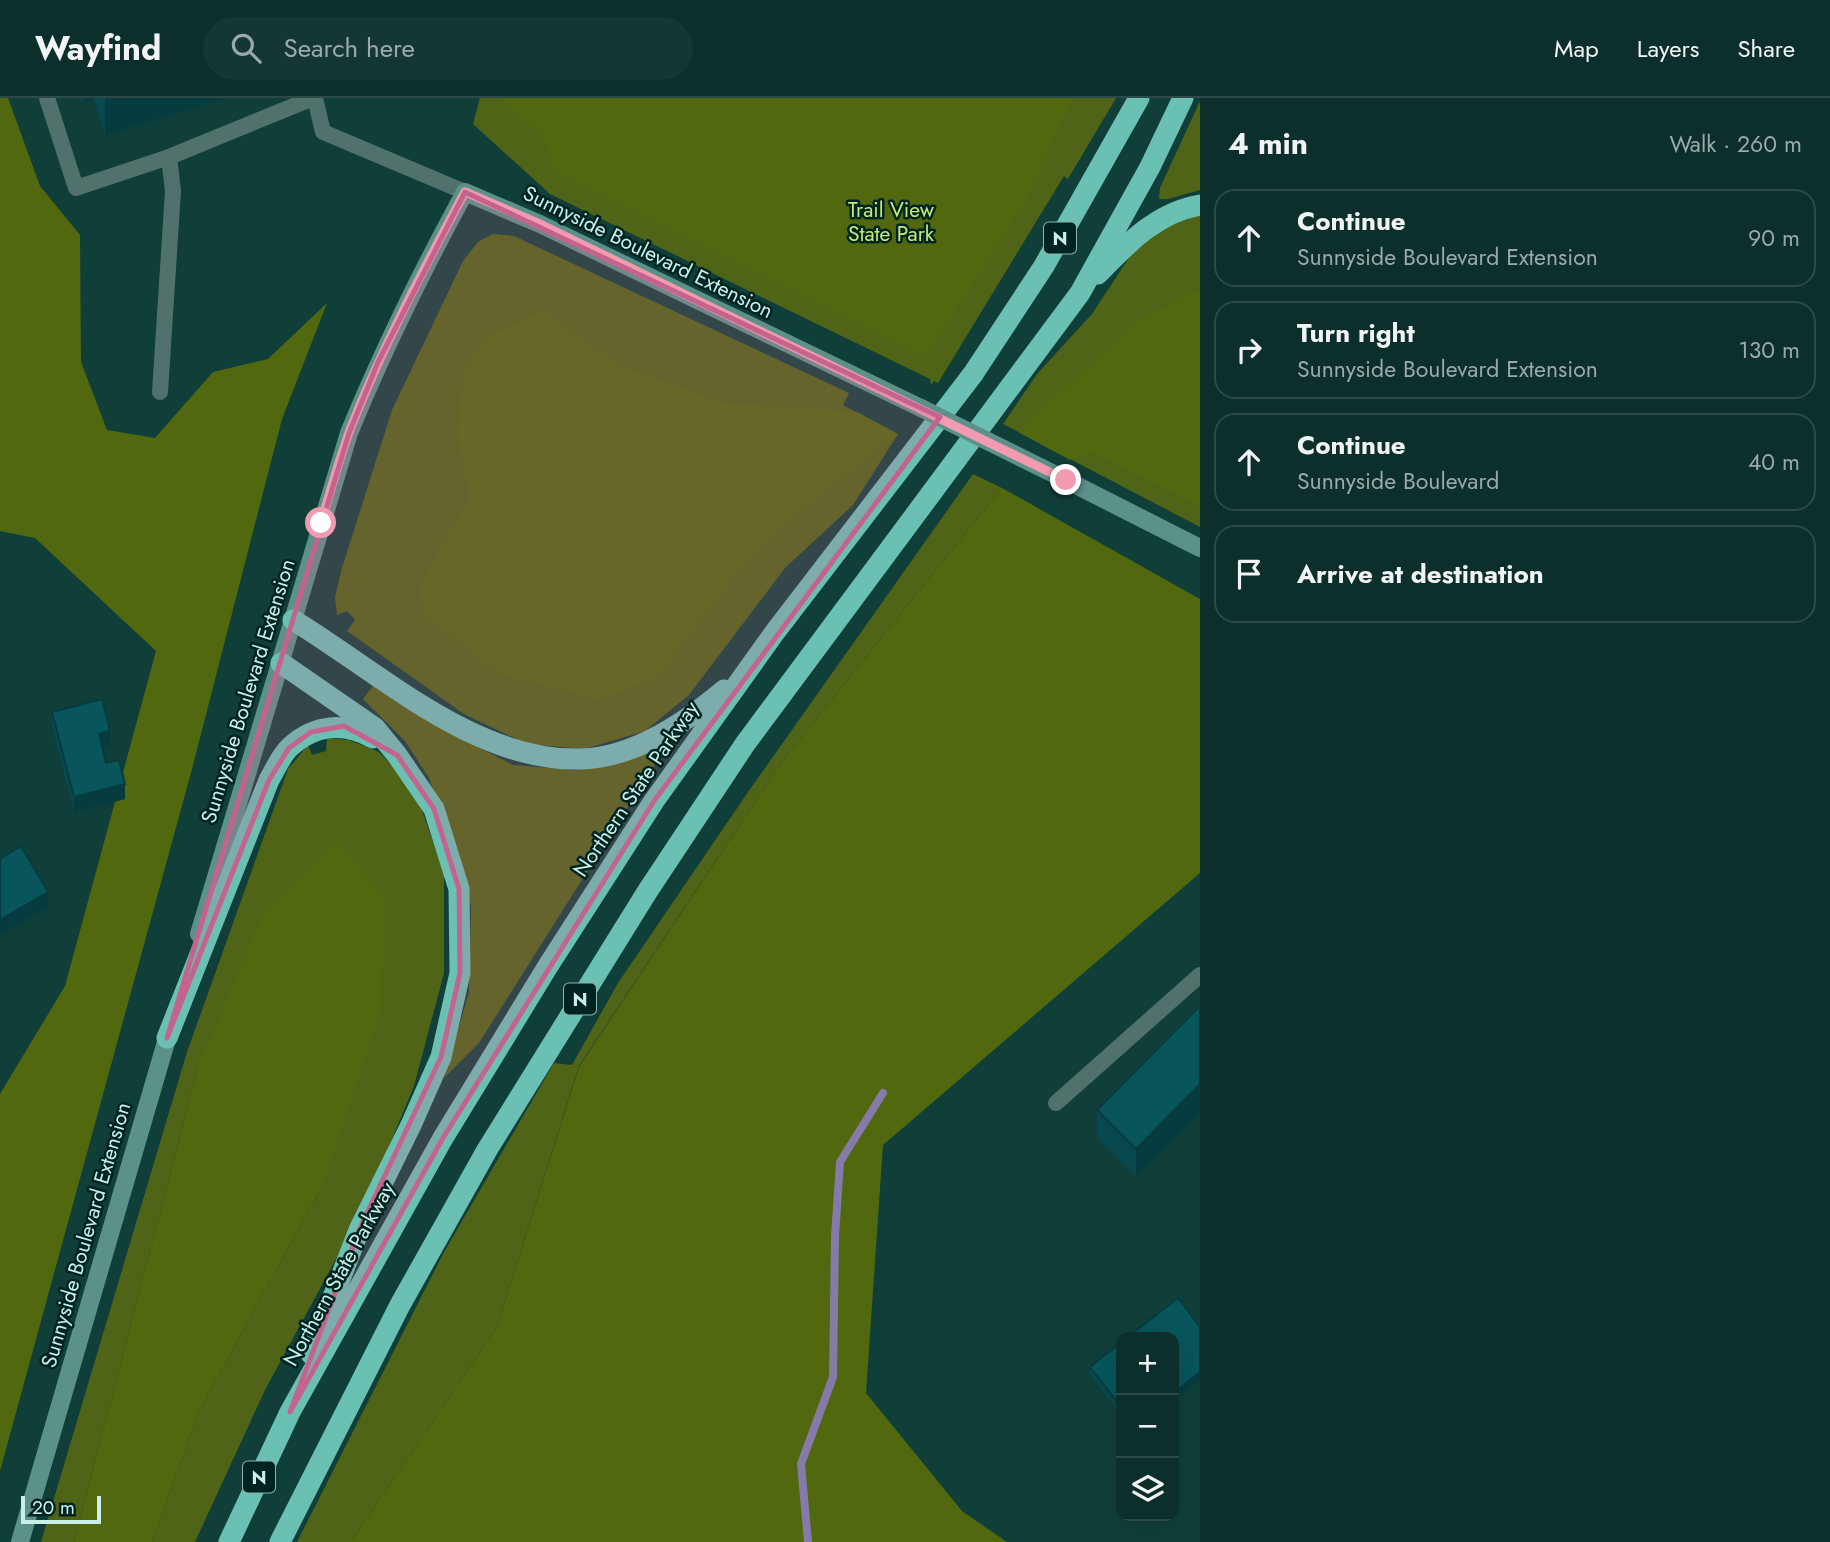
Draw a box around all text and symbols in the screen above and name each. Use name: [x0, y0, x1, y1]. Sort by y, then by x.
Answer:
search box: [203, 17, 693, 80]
text: Wayfind: [35, 25, 161, 72]
icon: search: [227, 29, 265, 67]
text: Search here: [283, 29, 415, 67]
text: Map: [1554, 31, 1599, 66]
text: Layers: [1637, 31, 1699, 66]
text: Share: [1737, 31, 1795, 66]
text: 4 min: [1228, 122, 1308, 165]
text: Walk · 260 m: [1669, 127, 1802, 161]
street label: Sunnyside Boulevard Extension: [518, 178, 778, 326]
park label: Trail View State Park: [848, 195, 935, 249]
text: Continue: [1297, 202, 1406, 240]
icon: ahead: [1230, 219, 1268, 257]
text: 90 m: [1748, 221, 1800, 255]
road number: N: [1044, 222, 1076, 254]
text: Sunnyside Boulevard Extension: [1297, 240, 1598, 274]
text: Turn right: [1297, 314, 1415, 352]
icon: right: [1230, 331, 1268, 369]
text: 130 m: [1738, 333, 1800, 367]
text: Sunnyside Boulevard Extension: [1297, 352, 1598, 386]
text: Continue: [1297, 426, 1406, 464]
icon: ahead: [1230, 443, 1268, 481]
text: 40 m: [1748, 445, 1800, 479]
route end: [1050, 464, 1081, 495]
text: Sunnyside Boulevard: [1297, 464, 1499, 498]
route start: [305, 507, 336, 538]
street label: Sunnyside Boulevard Extension: [193, 555, 303, 827]
icon: arrive: [1230, 555, 1268, 593]
text: Arrive at destination: [1297, 555, 1544, 593]
street label: Northern State Parkway: [566, 694, 707, 883]
road number: N: [564, 984, 596, 1015]
street label: Sunnyside Boulevard Extension: [34, 1099, 138, 1371]
street label: Northern State Parkway: [276, 1176, 403, 1372]
map controls: [1116, 1332, 1179, 1521]
button: +: [1116, 1332, 1179, 1395]
button: −: [1116, 1395, 1179, 1458]
button: layers: [1116, 1458, 1179, 1521]
road number: N: [243, 1462, 275, 1492]
scale bar: [21, 1493, 102, 1525]
text: 20 m: [32, 1494, 75, 1521]

